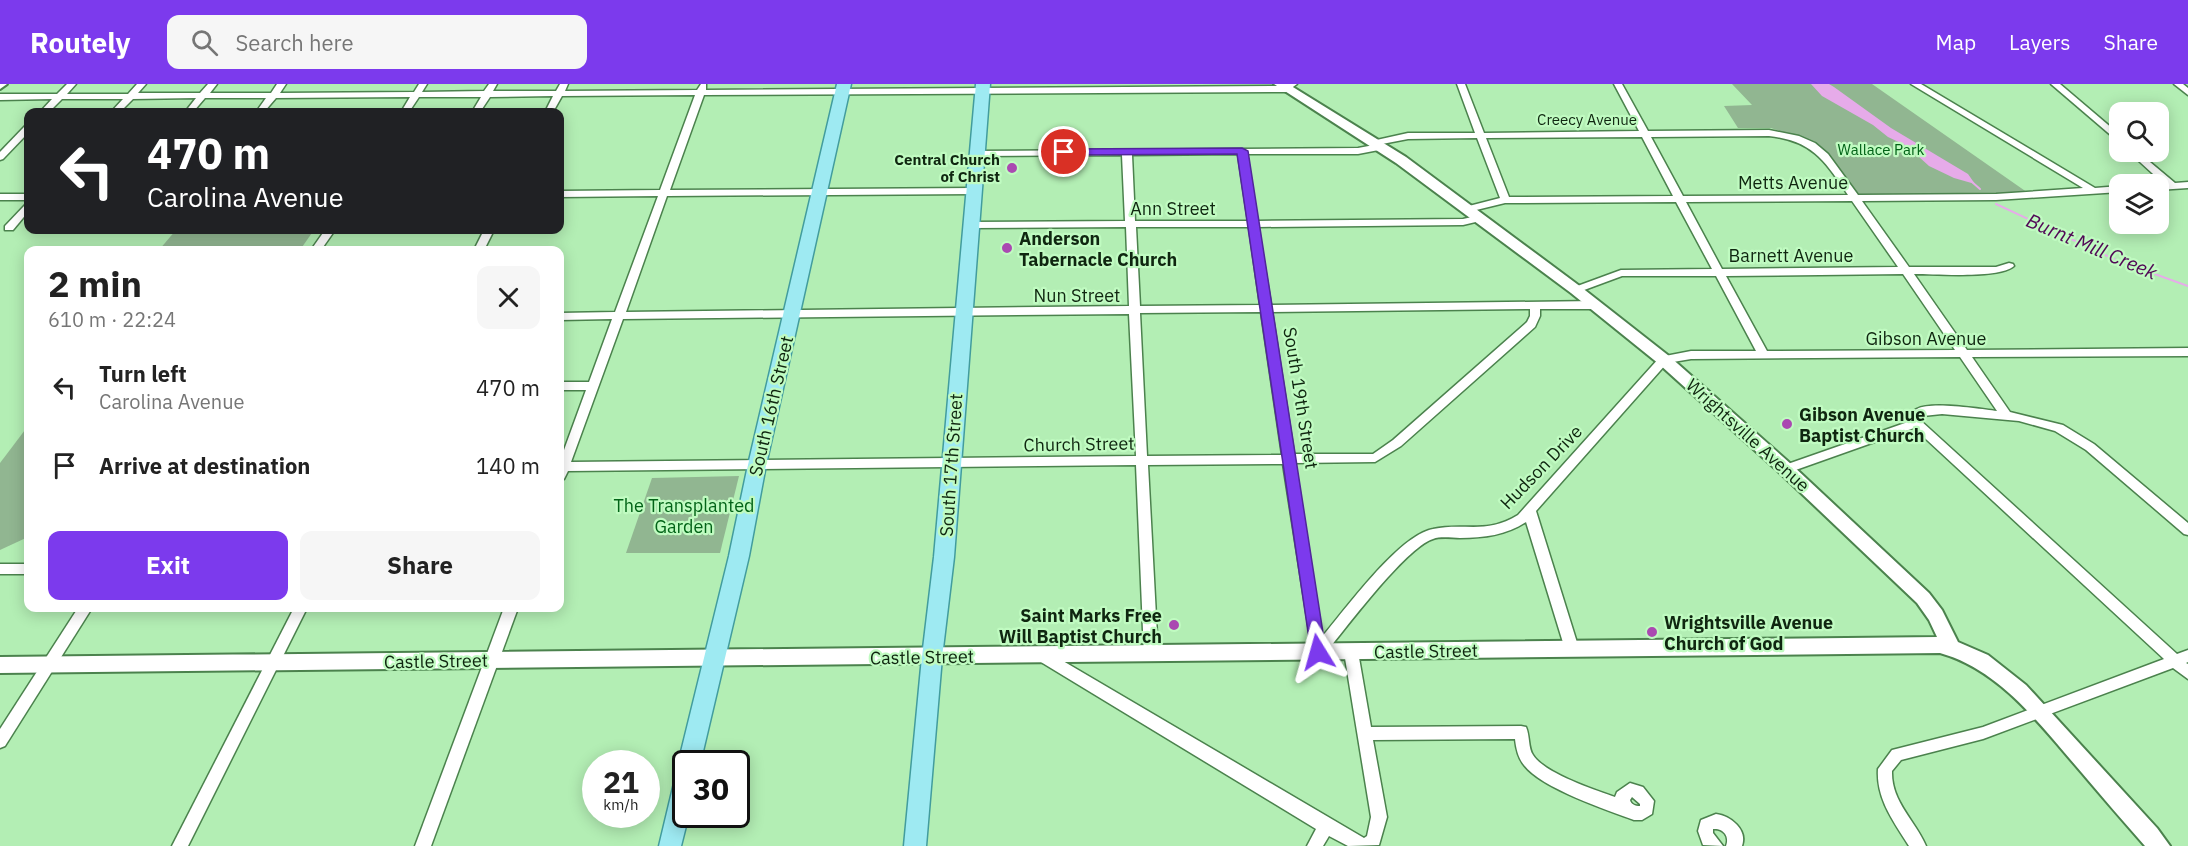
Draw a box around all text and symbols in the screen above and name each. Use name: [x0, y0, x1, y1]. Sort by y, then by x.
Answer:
search box: [167, 15, 587, 69]
text: Routely: [30, 24, 131, 61]
icon: search: [188, 26, 221, 59]
text: Search here: [236, 28, 354, 57]
text: Map: [1936, 28, 1976, 56]
text: Layers: [2009, 28, 2071, 56]
text: Share: [2104, 28, 2158, 56]
map controls: [2109, 102, 2169, 234]
button: search: [2109, 102, 2169, 162]
street label: Creecy Avenue: [1537, 110, 1637, 129]
text: 470 m: [147, 126, 270, 181]
pin: [1038, 126, 1089, 177]
icon: left: [48, 132, 126, 210]
icon: arrive: [1047, 135, 1080, 168]
park label: Wallace Park: [1838, 140, 1925, 159]
place label: Central Church of Christ: [894, 150, 1000, 186]
marker: Central Church of Christ: [1005, 161, 1019, 175]
street label: Metts Avenue: [1738, 171, 1848, 194]
button: layers: [2109, 174, 2169, 234]
text: Carolina Avenue: [147, 179, 343, 214]
street label: Ann Street: [1130, 197, 1216, 220]
water label: Burnt Mill Creek: [2023, 206, 2162, 286]
place label: Anderson Tabernacle Church: [1019, 227, 1177, 271]
marker: Anderson Tabernacle Church: [1000, 241, 1014, 255]
street label: Barnett Avenue: [1729, 244, 1854, 267]
text: 2 min: [48, 260, 142, 307]
button: close: [477, 266, 540, 329]
street label: Nun Street: [1034, 284, 1120, 307]
text: 610 m · 22:24: [48, 306, 176, 333]
street label: South 19th Street: [1278, 325, 1324, 471]
street label: Gibson Avenue: [1866, 327, 1987, 350]
street label: South 16th Street: [744, 334, 798, 478]
text: Turn left: [99, 359, 187, 388]
icon: left: [48, 371, 81, 404]
text: 470 m: [476, 373, 540, 402]
street label: Wrightsville Avenue: [1681, 373, 1815, 497]
text: Carolina Avenue: [99, 388, 245, 415]
street label: South 17th Street: [935, 393, 967, 537]
place label: Gibson Avenue Baptist Church: [1799, 403, 1925, 447]
marker: Gibson Avenue Baptist Church: [1780, 417, 1794, 431]
street label: Hudson Drive: [1495, 420, 1587, 514]
street label: Church Street: [1023, 432, 1135, 456]
icon: arrive: [48, 449, 81, 482]
text: Arrive at destination: [99, 451, 310, 480]
text: 140 m: [476, 451, 540, 480]
park label: The Transplanted Garden: [613, 494, 755, 538]
button: Exit: [48, 531, 288, 600]
button: Share: [300, 531, 540, 600]
place label: Saint Marks Free Will Baptist Church: [999, 604, 1162, 648]
place label: Wrightsville Avenue Church of God: [1664, 611, 1833, 655]
marker: Saint Marks Free Will Baptist Church: [1167, 618, 1181, 632]
position arrow: [1286, 620, 1350, 684]
marker: Wrightsville Avenue Church of God: [1645, 625, 1659, 639]
street label: Castle Street: [1374, 639, 1478, 663]
street label: Castle Street: [870, 645, 974, 669]
street label: Castle Street: [384, 649, 488, 673]
speed limit sign: 30: [672, 750, 750, 828]
text: 21: [603, 762, 639, 801]
text: km/h: [603, 795, 639, 814]

